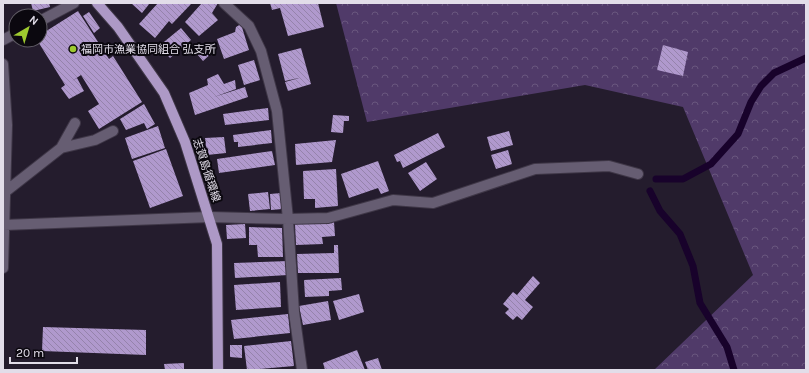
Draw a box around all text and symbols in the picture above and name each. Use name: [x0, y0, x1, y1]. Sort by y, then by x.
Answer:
north arrow: [8, 8, 48, 48]
text: N: [27, 13, 41, 28]
place label: 福岡市漁業協同組合 弘支所: [81, 43, 217, 56]
marker: 福岡市漁業協同組合 弘支所: [68, 44, 78, 54]
street label: 志賀島循環線: [190, 137, 223, 204]
scale bar: [10, 339, 77, 365]
text: 20 m: [16, 346, 44, 360]

